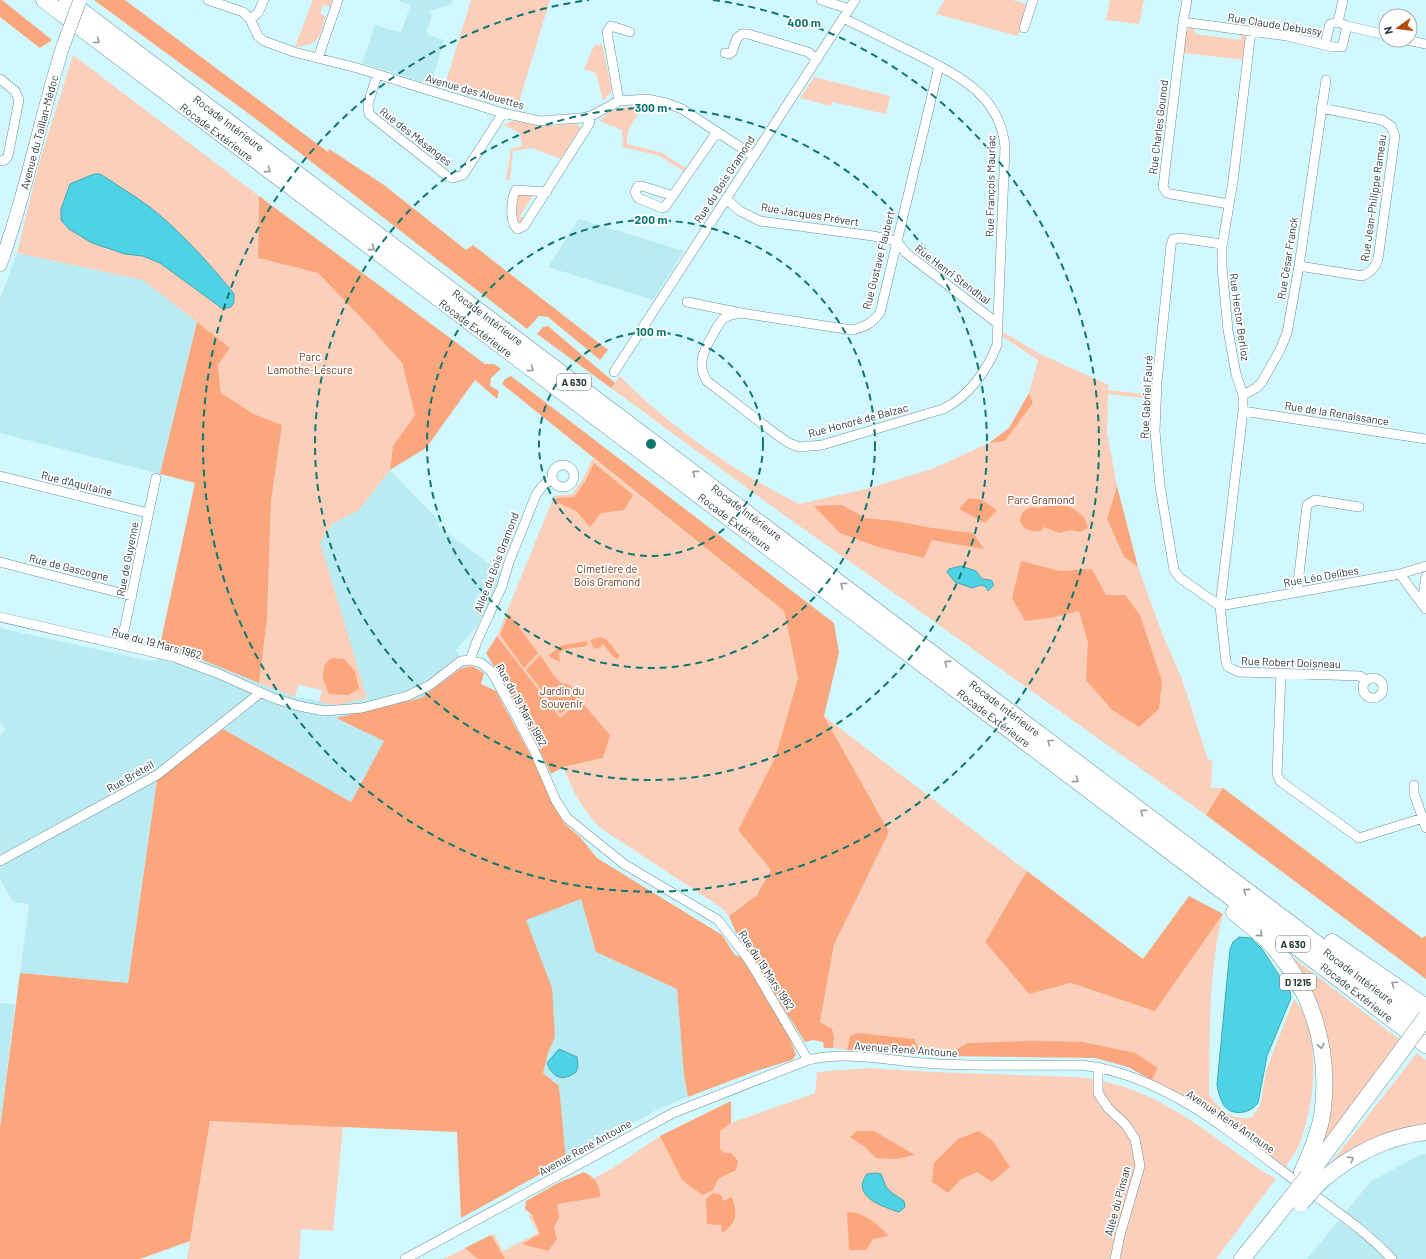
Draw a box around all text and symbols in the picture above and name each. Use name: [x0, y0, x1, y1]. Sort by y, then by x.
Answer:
north arrow: [1378, 8, 1418, 48]
street label: Rue Claude Debussy: [1227, 10, 1323, 38]
text: 400 m: [787, 15, 821, 29]
text: N: [1381, 25, 1395, 36]
one-way arrow: [93, 36, 100, 43]
street label: Avenue des Alouettes: [424, 71, 526, 111]
street label: Avenue du Taillan-Médoc: [17, 73, 61, 191]
street label: Rue Charles Gounod: [1146, 79, 1170, 175]
street label: Rocade Intérieure: [191, 92, 267, 154]
street label: Rocade Extérieure: [178, 100, 256, 164]
text: 300 m: [635, 100, 667, 114]
street label: Rue des Mésanges: [378, 104, 454, 168]
street label: Rue du Bois Gramond: [691, 133, 757, 225]
street label: Rue Jean-Philippe Rameau: [1358, 134, 1388, 262]
street label: Rue François Mauriac: [983, 135, 997, 237]
one-way arrow: [263, 165, 270, 172]
street label: Rue Jacques Prévert: [760, 200, 860, 228]
street label: Rue Gustave Flaubert: [859, 209, 897, 311]
text: 200 m: [635, 212, 667, 226]
street label: Rue César Franck: [1274, 215, 1300, 300]
street label: Rue Henri Stendhal: [913, 242, 993, 306]
one-way arrow: [367, 243, 374, 250]
street label: Rue Hector Berlioz: [1227, 272, 1253, 362]
street label: Rocade Intérieure: [450, 286, 526, 348]
street label: Rocade Extérieure: [437, 296, 515, 360]
text: 100 m: [636, 324, 666, 338]
park label: Parc Lamothe-Lescure: [267, 350, 353, 376]
street label: Rue Gabriel Fauré: [1137, 355, 1155, 439]
one-way arrow: [527, 364, 534, 372]
road number: A 630: [557, 374, 591, 390]
street label: Rue de la Renaissance: [1284, 398, 1390, 428]
street label: Rue Honoré de Balzac: [807, 400, 910, 440]
centre of rings: [644, 437, 658, 451]
street label: Rue d'Aquitaine: [40, 468, 114, 498]
one-way arrow: [692, 471, 699, 478]
street label: Rocade Intérieure: [709, 481, 785, 543]
street label: Rocade Extérieure: [696, 490, 774, 554]
park label: Parc Gramond: [1007, 493, 1075, 506]
street label: Allée du Bois Gramond: [471, 510, 521, 614]
street label: Rue de Guyenne: [113, 520, 141, 597]
street label: Rue de Gascogne: [28, 551, 110, 583]
park label: Cimetière de Bois Gramond: [574, 562, 640, 588]
street label: Rue Léo Delibes: [1282, 563, 1360, 589]
one-way arrow: [840, 582, 847, 590]
street label: Rue du 19 Mars 1962: [111, 625, 204, 661]
street label: Rue Robert Doisneau: [1241, 654, 1341, 670]
street label: Rue du 19 Mars 1962: [494, 661, 550, 749]
one-way arrow: [944, 661, 951, 668]
street label: Rocade Intérieure: [967, 677, 1043, 739]
park label: Jardin du Souvenir: [540, 684, 584, 710]
street label: Rocade Extérieure: [955, 686, 1033, 750]
one-way arrow: [1048, 740, 1055, 747]
street label: Rue Bréteil: [104, 757, 156, 795]
one-way arrow: [1072, 775, 1079, 782]
one-way arrow: [1140, 810, 1147, 817]
one-way arrow: [1244, 888, 1251, 895]
street label: Rue du 19 Mars 1962: [736, 928, 798, 1012]
one-way arrow: [1255, 929, 1262, 936]
road number: A 630: [1276, 936, 1310, 952]
street label: Rocade Intérieure: [1321, 945, 1397, 1007]
street label: Rocade Extérieure: [1318, 960, 1396, 1024]
road number: D 1215: [1280, 974, 1316, 990]
one-way arrow: [1391, 982, 1398, 989]
street label: Avenue René Antoune: [854, 1039, 958, 1059]
one-way arrow: [1317, 1042, 1325, 1049]
street label: Avenue René Antoune: [1184, 1087, 1278, 1155]
street label: Avenue René Antoune: [537, 1116, 634, 1178]
one-way arrow: [1347, 1156, 1354, 1163]
street label: Allée du Pinsan: [1101, 1165, 1133, 1237]

